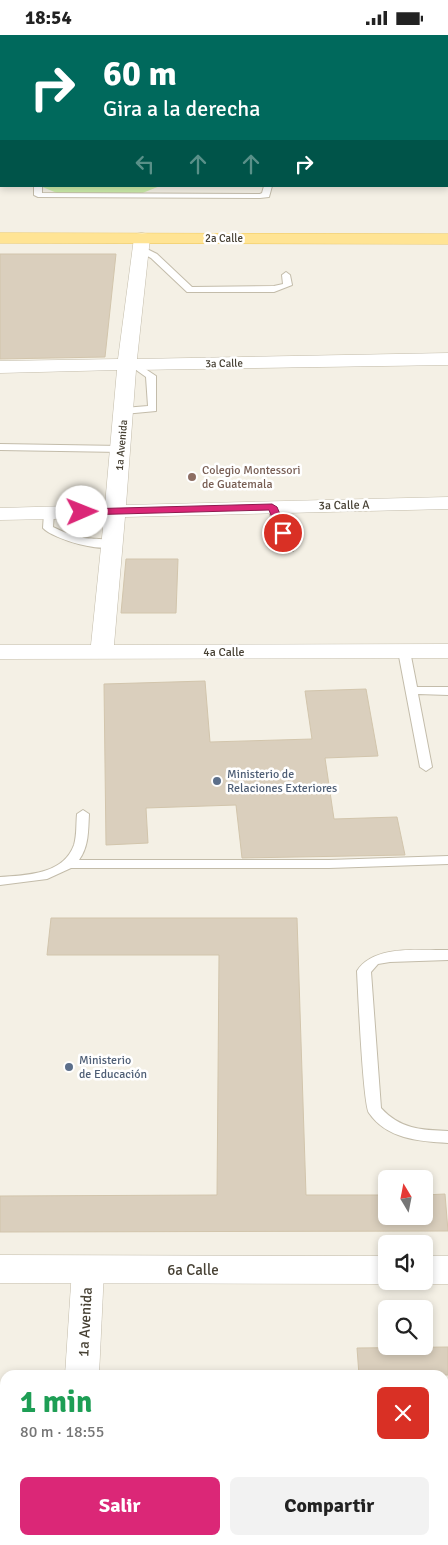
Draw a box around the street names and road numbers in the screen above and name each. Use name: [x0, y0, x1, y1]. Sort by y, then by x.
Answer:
street label: 2a Calle: [205, 232, 243, 245]
street label: 3a Calle: [205, 357, 243, 370]
street label: 1a Avenida: [113, 419, 130, 471]
street label: 3a Calle A: [318, 498, 370, 513]
street label: 4a Calle: [203, 645, 245, 660]
street label: 6a Calle: [167, 1261, 219, 1279]
street label: 1a Avenida: [74, 1287, 96, 1357]

